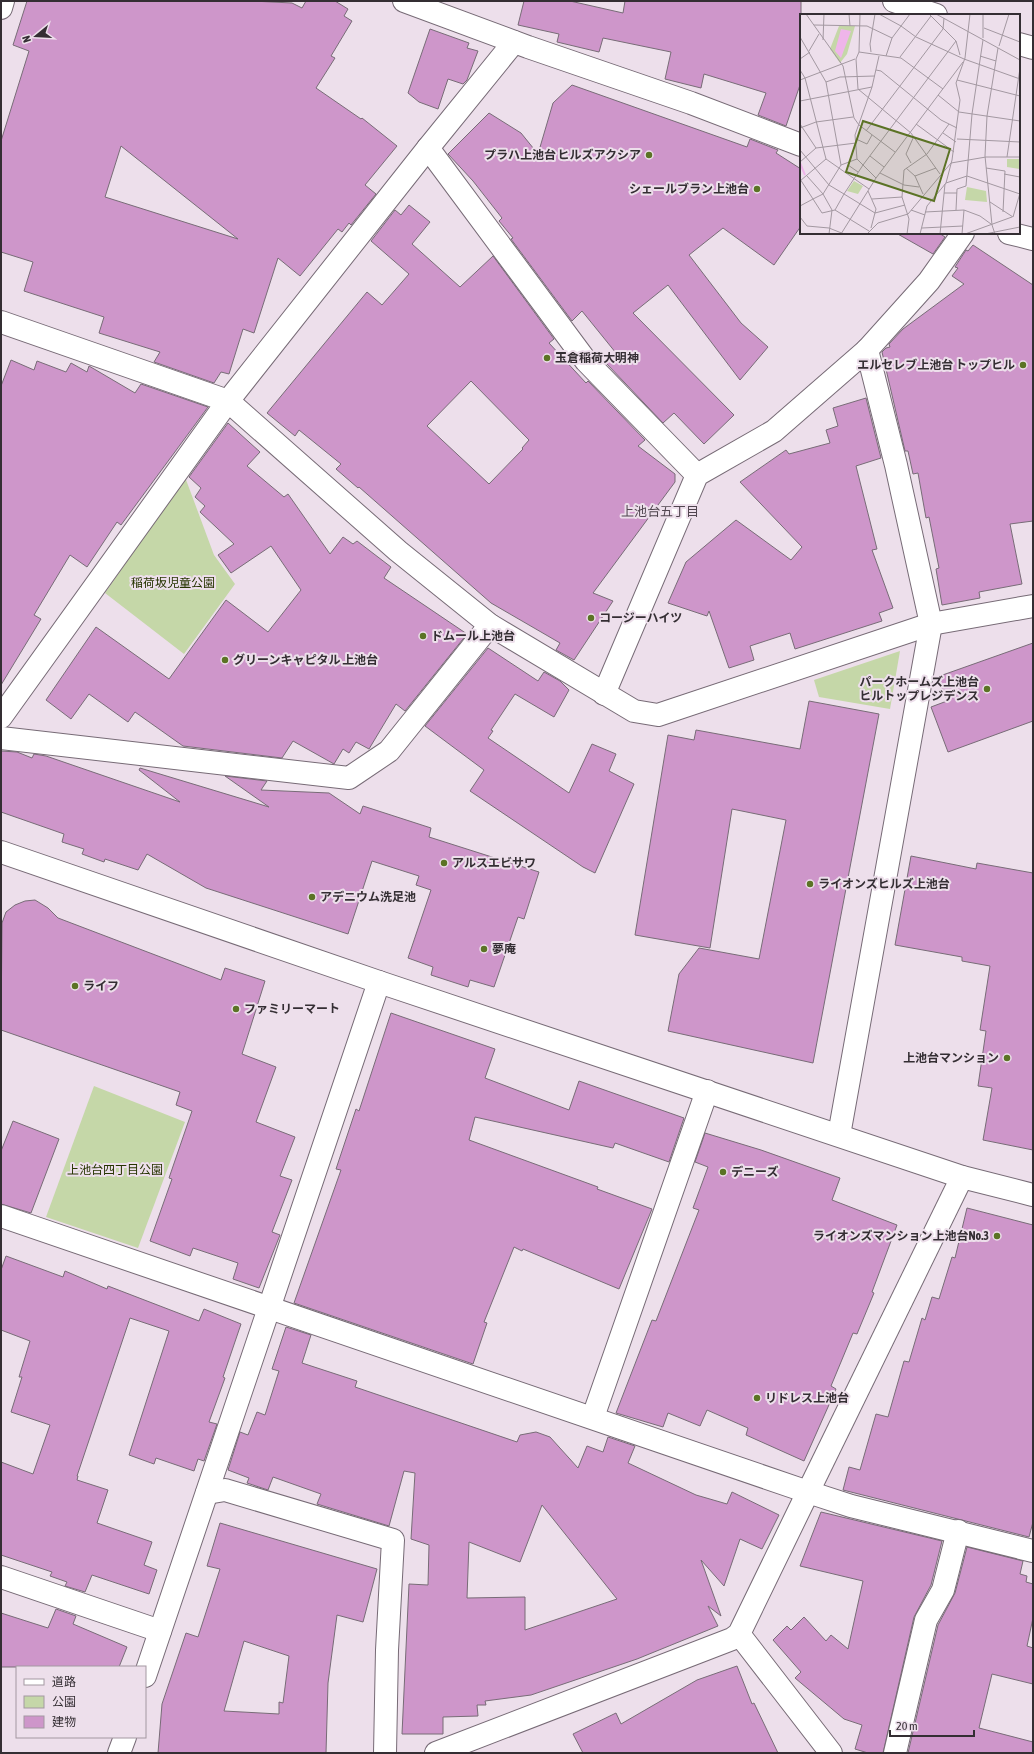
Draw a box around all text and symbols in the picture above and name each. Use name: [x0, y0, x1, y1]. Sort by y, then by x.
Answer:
inset map: [800, 14, 1020, 234]
north arrow: [16, 16, 56, 56]
text: N: [20, 34, 33, 44]
place label: プラハ上池台 ヒルズアクシア: [484, 148, 641, 162]
marker: プラハ上池台 ヒルズアクシア: [644, 150, 654, 160]
place label: シェールブラン上池台: [629, 182, 749, 196]
marker: シェールブラン上池台: [752, 184, 762, 194]
place label: 玉倉稲荷大明神: [555, 351, 639, 365]
marker: 玉倉稲荷大明神: [542, 353, 552, 363]
place label: エルセレブ上池台 トップヒル: [857, 358, 1015, 372]
marker: エルセレブ上池台 トップヒル: [1018, 360, 1028, 370]
district label: 上池台五丁目: [621, 504, 699, 519]
park label: 稲荷坂児童公園: [131, 576, 215, 590]
place label: コージーハイツ: [599, 611, 682, 625]
marker: コージーハイツ: [586, 613, 596, 623]
place label: ドムール上池台: [431, 629, 515, 643]
marker: ドムール上池台: [418, 631, 428, 641]
place label: グリーンキャピタル 上池台: [233, 653, 378, 667]
marker: グリーンキャピタル 上池台: [220, 655, 230, 665]
place label: パークホームズ上池台 ヒルトップレジデンス: [859, 675, 979, 703]
marker: パークホームズ上池台 ヒルトップレジデンス: [982, 684, 992, 694]
place label: アルスエビサワ: [452, 856, 536, 870]
marker: アルスエビサワ: [439, 858, 449, 868]
place label: ライオンズヒルズ上池台: [818, 877, 950, 891]
marker: ライオンズヒルズ上池台: [805, 879, 815, 889]
place label: アデニウム洗足池: [320, 890, 416, 904]
marker: アデニウム洗足池: [307, 892, 317, 902]
place label: 夢庵: [492, 942, 516, 956]
marker: 夢庵: [479, 944, 489, 954]
place label: ライフ: [83, 979, 119, 993]
marker: ライフ: [70, 981, 80, 991]
place label: ファミリーマート: [244, 1002, 340, 1016]
marker: ファミリーマート: [231, 1004, 241, 1014]
place label: 上池台マンション: [903, 1051, 999, 1065]
marker: 上池台マンション: [1002, 1053, 1012, 1063]
park label: 上池台四丁目公園: [67, 1163, 163, 1177]
place label: デニーズ: [731, 1165, 778, 1179]
marker: デニーズ: [718, 1167, 728, 1177]
place label: ライオンズマンション上池台No.3: [813, 1229, 989, 1243]
marker: ライオンズマンション上池台No.3: [992, 1231, 1002, 1241]
place label: リドレス上池台: [765, 1391, 849, 1405]
marker: リドレス上池台: [752, 1393, 762, 1403]
legend: [16, 1666, 146, 1738]
text: 道路: [52, 1675, 76, 1689]
text: 公園: [52, 1695, 76, 1709]
scale bar: [890, 1712, 974, 1738]
text: 建物: [52, 1715, 76, 1729]
text: 20 m: [896, 1719, 918, 1733]

